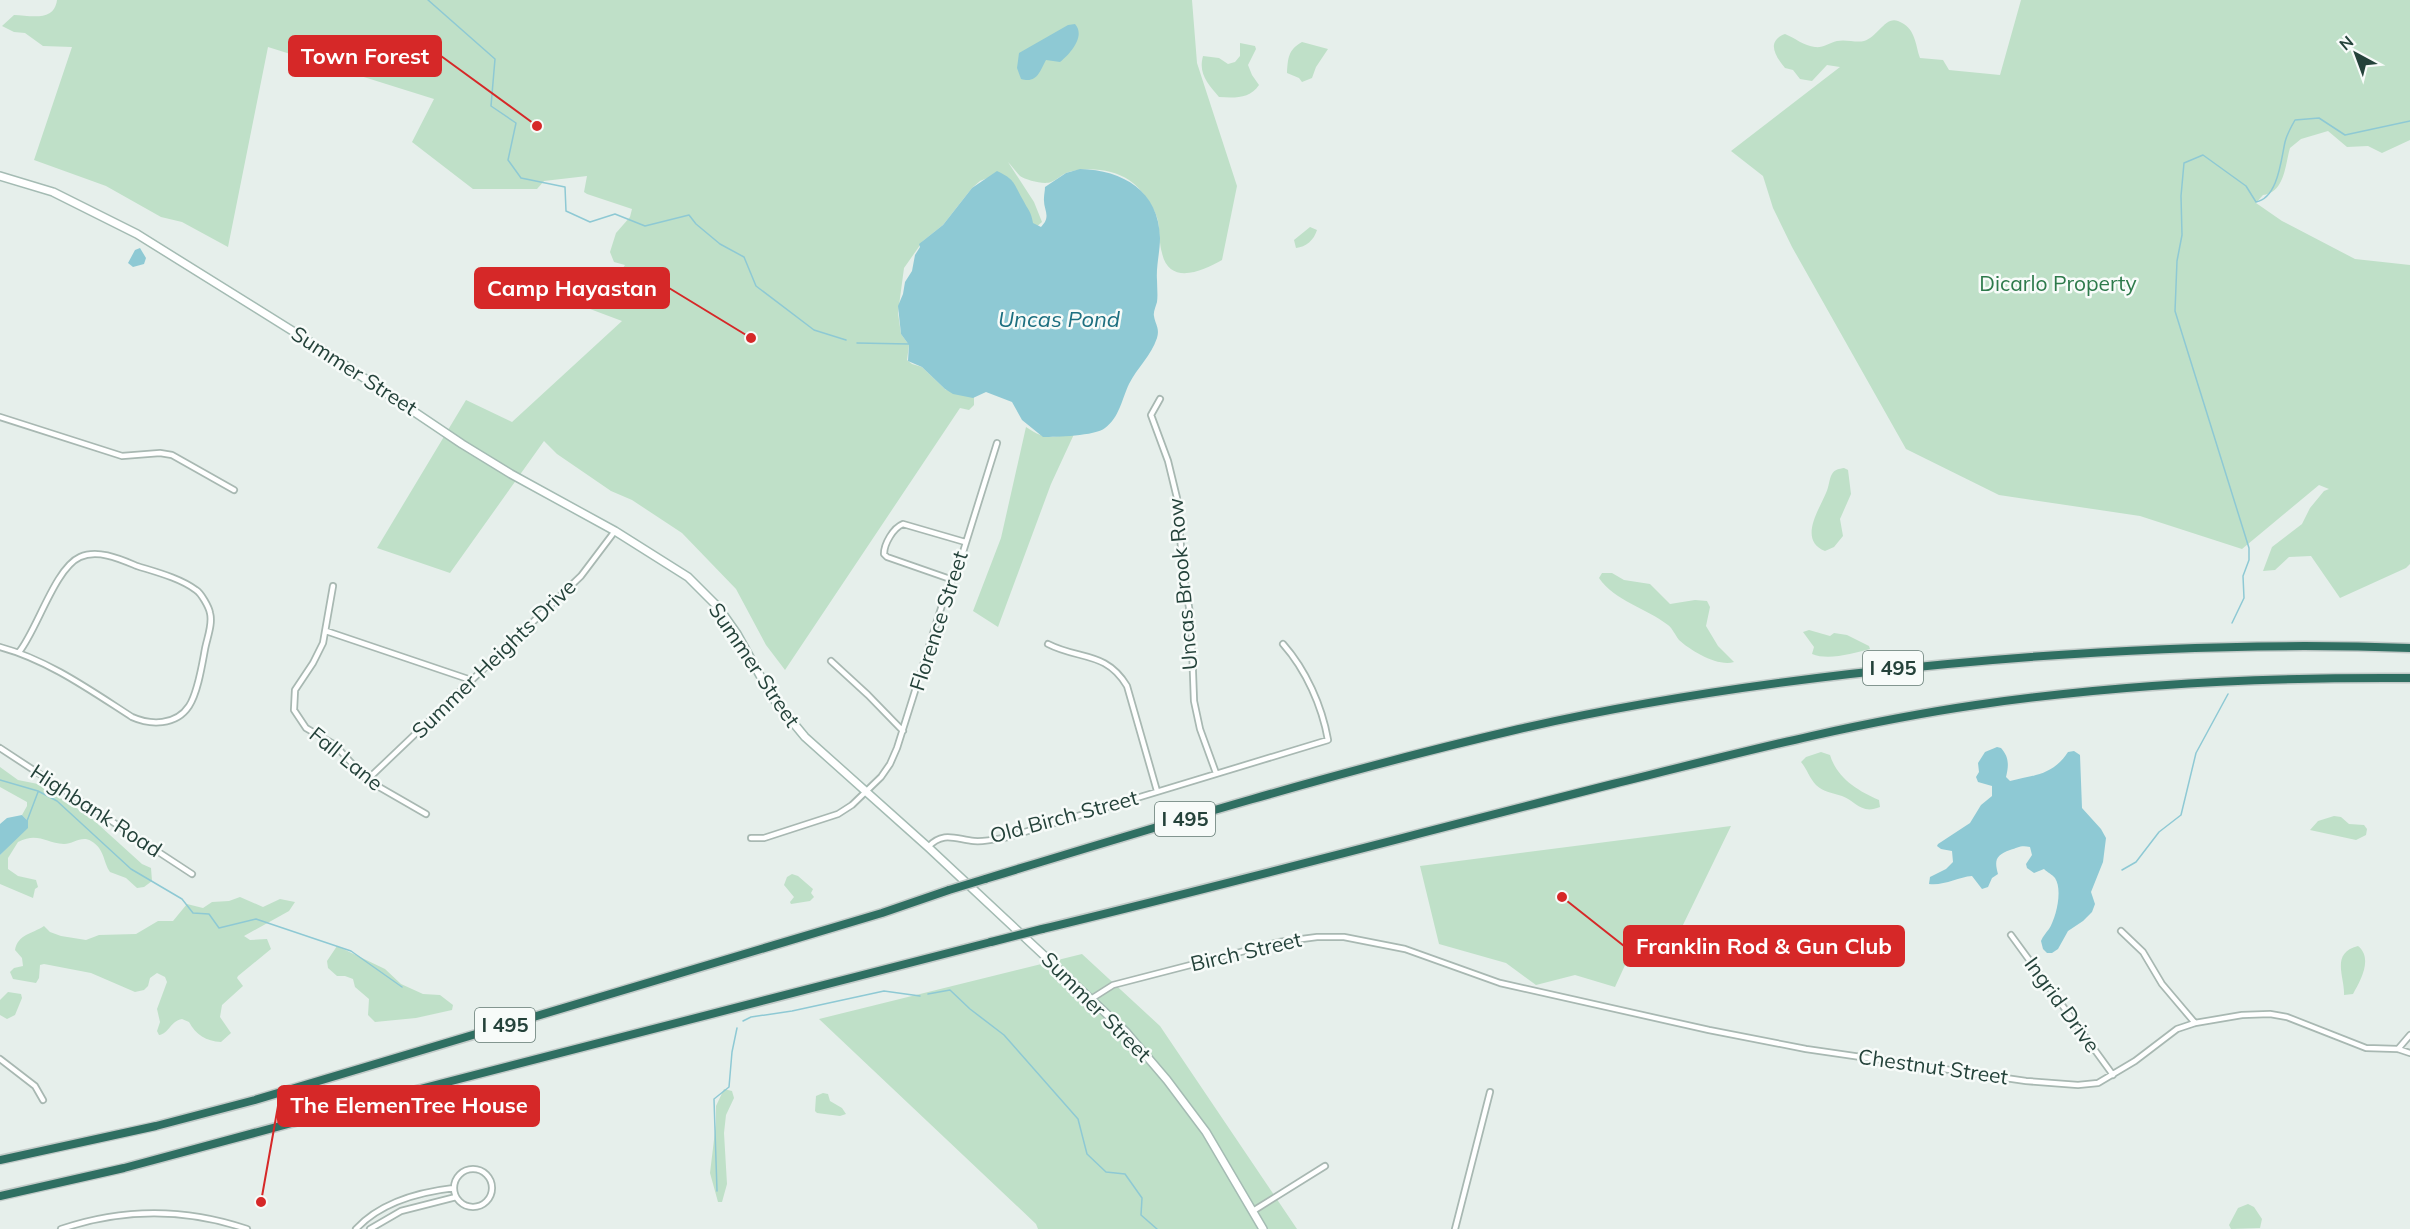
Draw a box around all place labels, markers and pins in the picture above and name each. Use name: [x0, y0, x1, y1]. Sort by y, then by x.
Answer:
callout: Town Forest: [289, 36, 441, 76]
callout: Camp Hayastan: [475, 268, 669, 308]
callout: Franklin Rod & Gun Club: [1624, 926, 1904, 966]
callout: The ElemenTree House: [278, 1086, 539, 1126]

